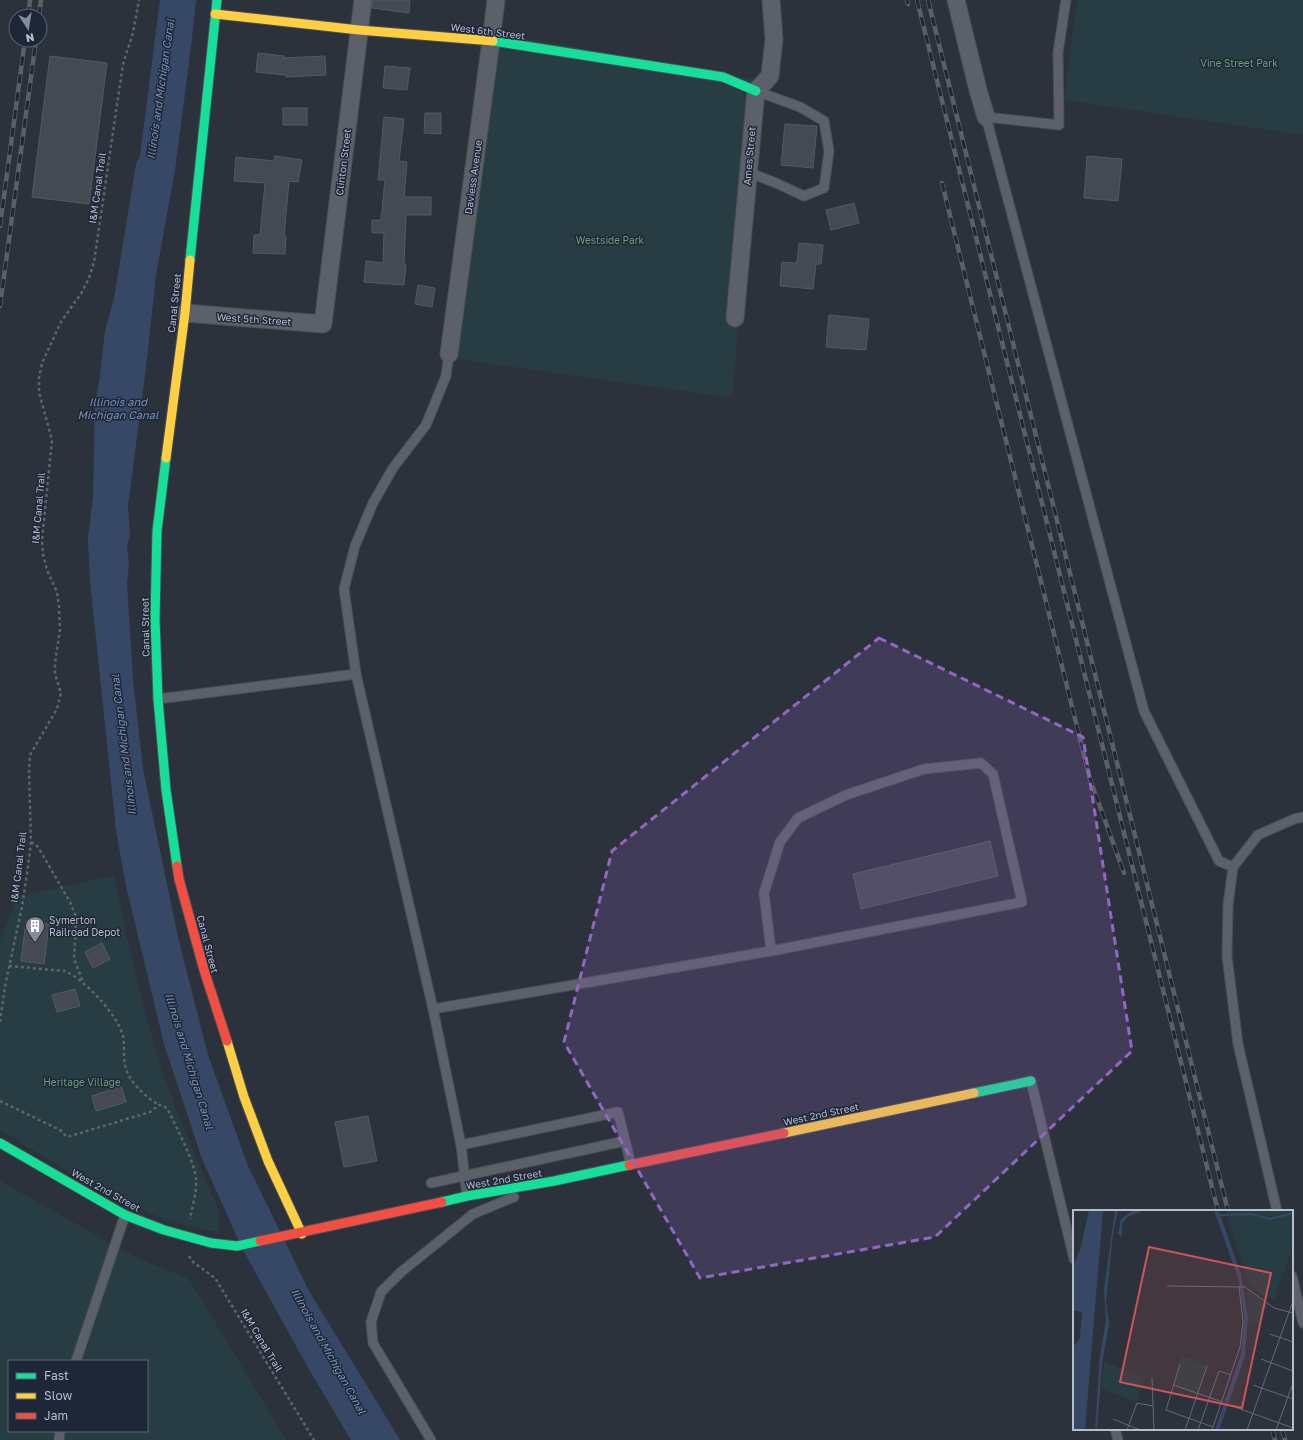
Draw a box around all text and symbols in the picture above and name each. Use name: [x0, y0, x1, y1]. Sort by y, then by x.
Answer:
north arrow: [8, 8, 48, 48]
water label: Illinois and Michigan Canal: [144, 17, 177, 160]
street label: West 6th Street: [450, 20, 526, 42]
text: N: [25, 31, 36, 45]
park label: Vine Street Park: [1200, 57, 1278, 69]
street label: Ames Street: [740, 126, 758, 186]
street label: Clinton Street: [333, 128, 353, 196]
street label: Daviess Avenue: [462, 139, 484, 215]
street label: I&M Canal Trail: [86, 152, 108, 224]
park label: Westside Park: [576, 234, 645, 246]
street label: Canal Street: [165, 273, 183, 333]
street label: West 5th Street: [216, 310, 292, 328]
water label: Illinois and Michigan Canal: [78, 395, 159, 422]
street label: I&M Canal Trail: [29, 472, 47, 544]
street label: Canal Street: [138, 597, 152, 657]
water label: Illinois and Michigan Canal: [108, 673, 139, 816]
street label: I&M Canal Trail: [8, 831, 28, 903]
place label: Symerton Railroad Depot: [49, 914, 120, 938]
street label: Canal Street: [194, 914, 222, 974]
building icon: Symerton Railroad Depot: [24, 915, 46, 943]
water label: Illinois and Michigan Canal: [162, 991, 217, 1131]
park label: Heritage Village: [43, 1076, 121, 1088]
street label: West 2nd Street: [782, 1100, 860, 1128]
street label: West 2nd Street: [69, 1166, 143, 1214]
street label: West 2nd Street: [465, 1166, 543, 1192]
inset map: [1073, 1210, 1293, 1430]
water label: Illinois and Michigan Canal: [288, 1286, 369, 1417]
street label: I&M Canal Trail: [238, 1306, 286, 1374]
legend: [8, 1360, 148, 1432]
text: Fast: [44, 1368, 69, 1383]
text: Slow: [44, 1388, 72, 1403]
text: Jam: [44, 1408, 68, 1423]

